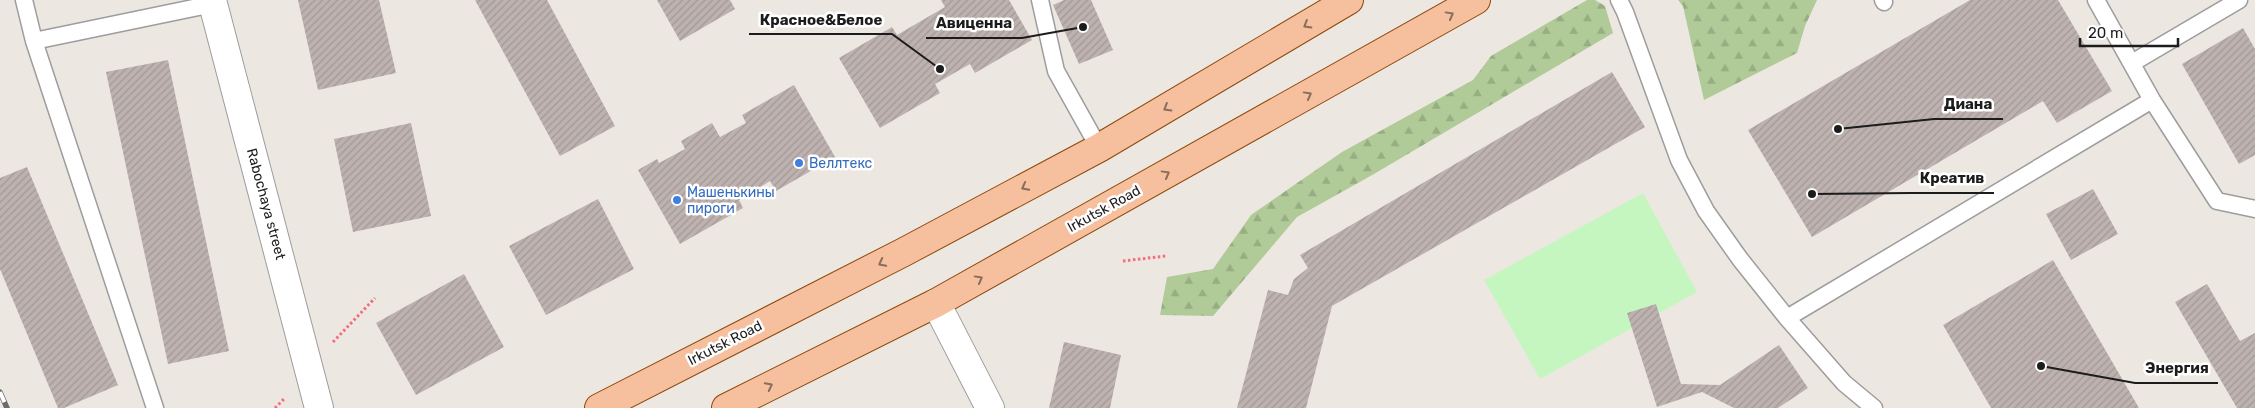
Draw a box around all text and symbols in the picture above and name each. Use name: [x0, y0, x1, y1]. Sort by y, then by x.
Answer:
callout: Красное&Белое: [749, 4, 892, 34]
callout: Авиценна: [926, 8, 1022, 38]
text: Красное&Белое: [760, 11, 882, 29]
one-way arrow: [1444, 11, 1453, 21]
text: Авиценна: [936, 14, 1012, 32]
scale bar: [2080, 15, 2178, 47]
one-way arrow: [1303, 18, 1312, 28]
text: 20 m: [2088, 24, 2123, 42]
callout: Диана: [1934, 89, 2003, 119]
one-way arrow: [1302, 91, 1311, 101]
text: Диана: [1944, 95, 1992, 113]
one-way arrow: [1163, 101, 1172, 111]
street label: Rabochaya street: [243, 146, 289, 262]
place label: Веллтекс: [809, 155, 873, 172]
marker: Веллтекс: [793, 157, 805, 169]
callout: Креатив: [1910, 163, 1994, 193]
text: Креатив: [1920, 169, 1984, 187]
one-way arrow: [1161, 170, 1170, 180]
one-way arrow: [1022, 181, 1031, 191]
street label: Irkutsk Road: [1064, 182, 1144, 236]
place label: Машенькины пироги: [687, 184, 775, 217]
marker: Машенькины пироги: [671, 194, 683, 206]
one-way arrow: [878, 257, 887, 267]
one-way arrow: [973, 275, 982, 285]
street label: Irkutsk Road: [685, 317, 765, 369]
callout: Энергия: [2135, 353, 2218, 383]
text: Энергия: [2145, 359, 2209, 377]
one-way arrow: [764, 382, 773, 392]

